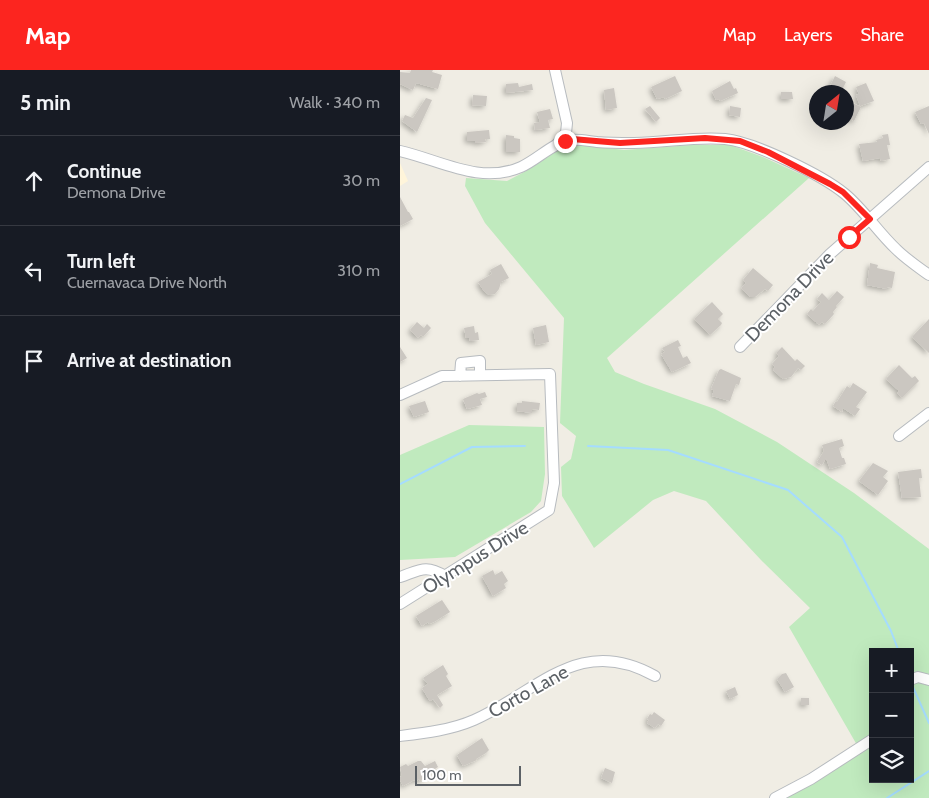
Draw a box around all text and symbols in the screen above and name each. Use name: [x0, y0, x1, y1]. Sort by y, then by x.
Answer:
text: Map: [25, 21, 71, 50]
text: Map: [723, 24, 756, 46]
text: Layers: [784, 24, 833, 46]
text: Share: [861, 24, 904, 46]
north arrow: [809, 85, 854, 130]
text: 5 min: [20, 90, 71, 115]
text: Walk · 340 m: [289, 93, 380, 112]
route end: [554, 130, 577, 153]
text: Continue: [67, 160, 141, 183]
icon: ahead: [20, 167, 48, 195]
text: 30 m: [343, 171, 380, 190]
text: Demona Drive: [67, 183, 166, 202]
route start: [838, 226, 861, 249]
street label: Demona Drive: [740, 246, 839, 346]
text: Turn left: [67, 250, 135, 273]
icon: left: [20, 257, 48, 285]
text: 310 m: [337, 261, 380, 280]
text: Cuernavaca Drive North: [67, 273, 227, 292]
icon: arrive: [20, 347, 48, 375]
text: Arrive at destination: [67, 349, 231, 372]
street label: Olympus Drive: [418, 516, 533, 599]
map controls: [869, 648, 914, 783]
button: +: [869, 648, 914, 693]
street label: Corto Lane: [484, 660, 573, 723]
button: −: [869, 693, 914, 738]
button: layers: [869, 738, 914, 783]
scale bar: [415, 763, 521, 786]
text: 100 m: [422, 766, 462, 784]

